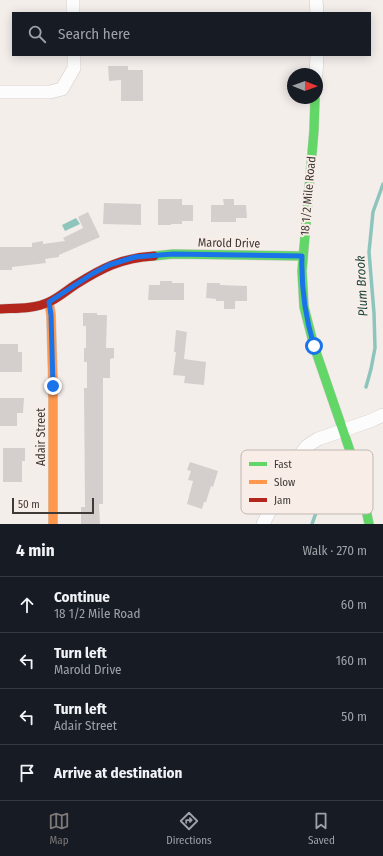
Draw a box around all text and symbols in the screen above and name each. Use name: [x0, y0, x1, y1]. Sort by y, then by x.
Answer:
search box: [12, 12, 371, 56]
icon: search: [26, 23, 48, 45]
text: Search here: [58, 25, 130, 43]
north arrow: [287, 68, 323, 104]
street label: 18 1/2 Mile Road: [298, 156, 318, 236]
street label: Marold Drive: [198, 235, 260, 251]
water label: Plum Brook: [352, 255, 371, 317]
route start: [305, 337, 323, 355]
route end: [44, 377, 62, 395]
street label: Adair Street: [34, 408, 48, 466]
legend: [241, 450, 373, 514]
text: Fast: [274, 458, 292, 471]
text: Slow: [274, 476, 295, 489]
text: Jam: [274, 494, 291, 507]
scale bar: [12, 496, 94, 515]
text: 50 m: [18, 498, 40, 511]
text: 4 min: [16, 540, 55, 561]
text: Walk · 270 m: [302, 543, 367, 558]
text: Continue: [54, 588, 110, 606]
icon: ahead: [16, 594, 38, 616]
text: 60 m: [341, 597, 367, 612]
text: 18 1/2 Mile Road: [54, 606, 140, 621]
text: Turn left: [54, 644, 107, 662]
icon: left: [16, 650, 38, 672]
text: 160 m: [336, 653, 367, 668]
text: Marold Drive: [54, 662, 122, 677]
text: Turn left: [54, 700, 107, 718]
icon: left: [16, 706, 38, 728]
text: 50 m: [341, 709, 367, 724]
text: Adair Street: [54, 718, 117, 733]
icon: arrive: [16, 762, 38, 784]
text: Arrive at destination: [54, 764, 182, 782]
tab: Map: [48, 810, 70, 847]
tab: Directions: [166, 810, 212, 847]
tab: Saved: [308, 810, 335, 847]

